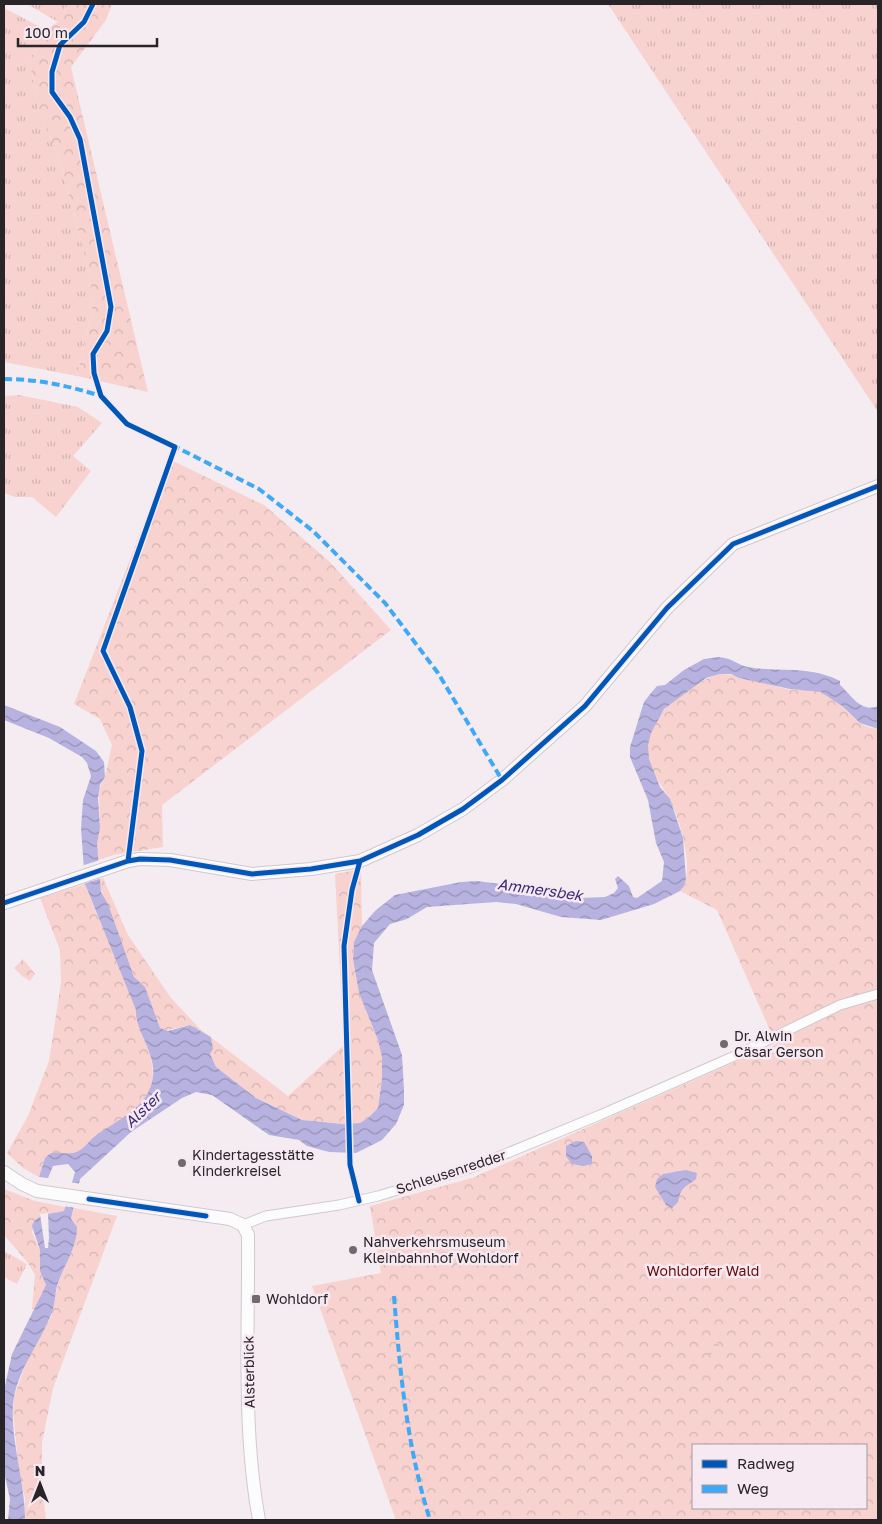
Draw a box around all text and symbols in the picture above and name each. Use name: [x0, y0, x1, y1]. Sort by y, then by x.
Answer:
scale bar: [18, 15, 156, 47]
text: 100 m: [25, 23, 68, 41]
water label: Ammersbek: [497, 874, 585, 904]
place label: Dr. Alwin Cäsar Gerson: [734, 1027, 824, 1060]
marker: Dr. Alwin Cäsar Gerson: [718, 1038, 730, 1050]
water label: Alster: [121, 1086, 166, 1131]
place label: Kindertagesstätte Kinderkreisel: [192, 1146, 314, 1179]
street label: Schleusenredder: [394, 1146, 508, 1197]
marker: Kindertagesstätte Kinderkreisel: [176, 1157, 188, 1169]
place label: Nahverkehrsmuseum Kleinbahnhof Wohldorf: [363, 1233, 519, 1266]
marker: Nahverkehrsmuseum Kleinbahnhof Wohldorf: [347, 1244, 359, 1256]
park label: Wohldorfer Wald: [647, 1262, 759, 1279]
place label: Wohldorf: [266, 1290, 328, 1307]
marker: Wohldorf: [250, 1293, 262, 1305]
street label: Alsterblick: [239, 1335, 258, 1408]
legend: [692, 1444, 867, 1509]
text: Radweg: [737, 1454, 795, 1472]
north arrow: [15, 1459, 65, 1509]
text: N: [35, 1462, 45, 1479]
text: Weg: [737, 1479, 769, 1497]

